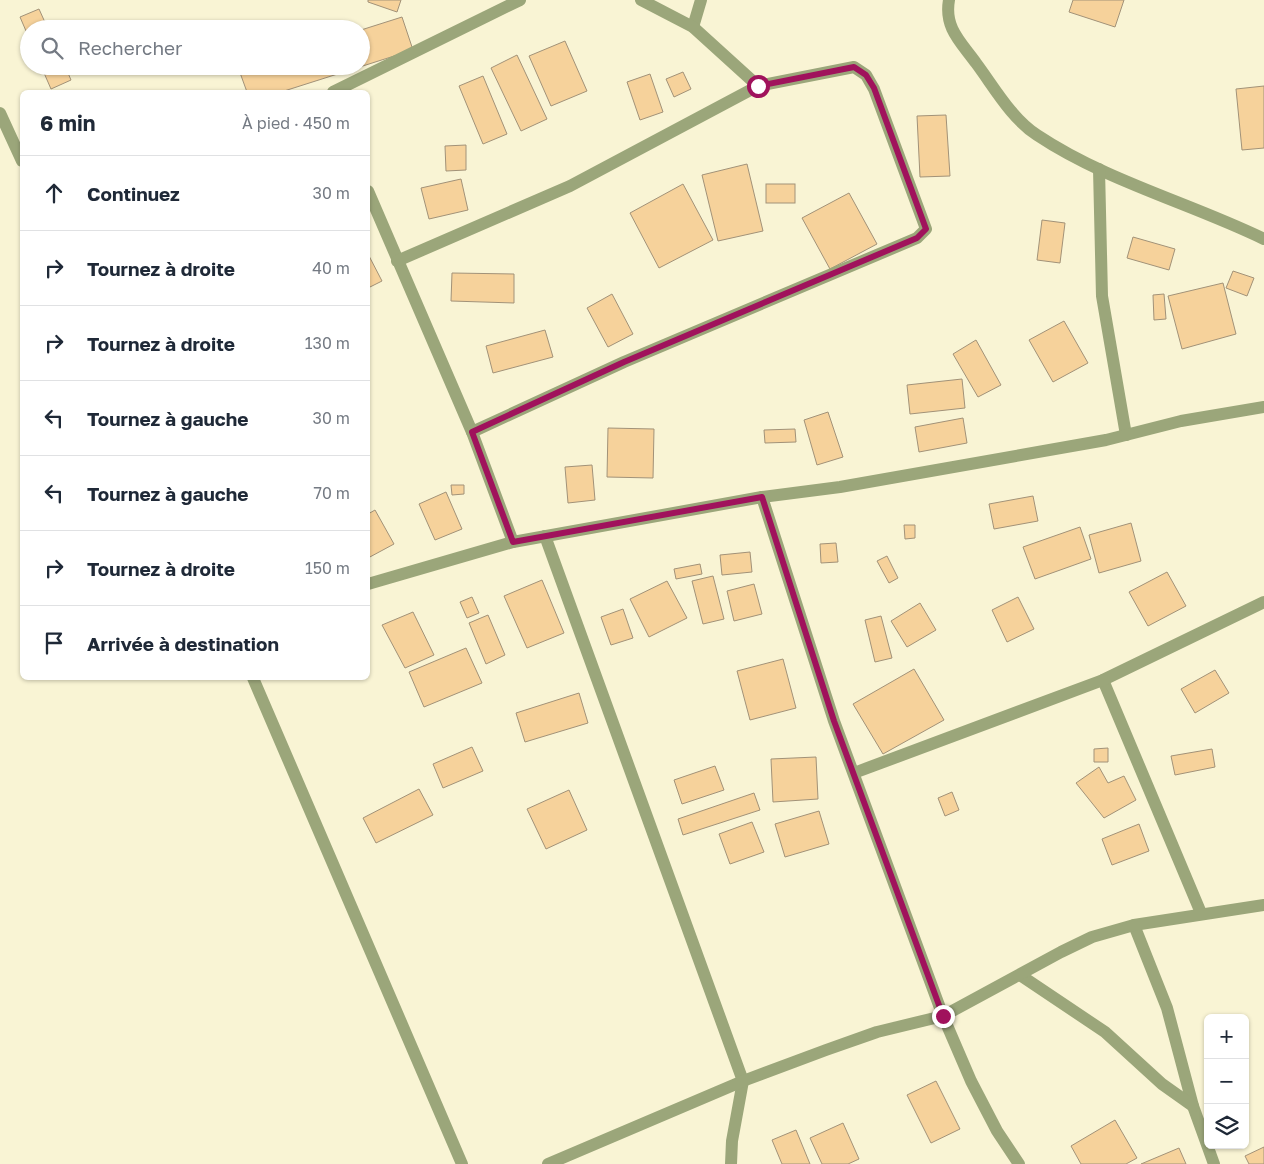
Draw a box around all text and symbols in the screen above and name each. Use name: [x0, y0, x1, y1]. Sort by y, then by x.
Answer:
search box: [20, 20, 370, 75]
icon: search: [38, 34, 66, 62]
text: Rechercher: [78, 36, 183, 59]
route start: [747, 75, 770, 98]
text: 6 min: [40, 110, 95, 136]
text: À pied · 450 m: [242, 113, 350, 133]
icon: ahead: [40, 179, 68, 207]
text: Continuez: [87, 182, 180, 205]
text: 30 m: [313, 183, 350, 203]
icon: right: [40, 254, 68, 282]
text: Tournez à droite: [87, 257, 235, 280]
text: 40 m: [312, 258, 350, 278]
icon: right: [40, 329, 68, 357]
text: Tournez à droite: [87, 332, 235, 355]
text: 130 m: [305, 333, 350, 353]
icon: left: [40, 404, 68, 432]
text: Tournez à gauche: [87, 407, 248, 430]
text: 30 m: [313, 408, 350, 428]
icon: left: [40, 479, 68, 507]
text: Tournez à gauche: [87, 482, 248, 505]
text: 70 m: [313, 483, 350, 503]
icon: right: [40, 554, 68, 582]
text: Tournez à droite: [87, 557, 235, 580]
text: 150 m: [305, 558, 350, 578]
icon: arrive: [40, 629, 68, 657]
text: Arrivée à destination: [87, 632, 279, 655]
route end: [932, 1005, 955, 1028]
map controls: [1204, 1014, 1249, 1149]
button: +: [1204, 1014, 1249, 1059]
button: −: [1204, 1059, 1249, 1104]
button: layers: [1204, 1104, 1249, 1149]

